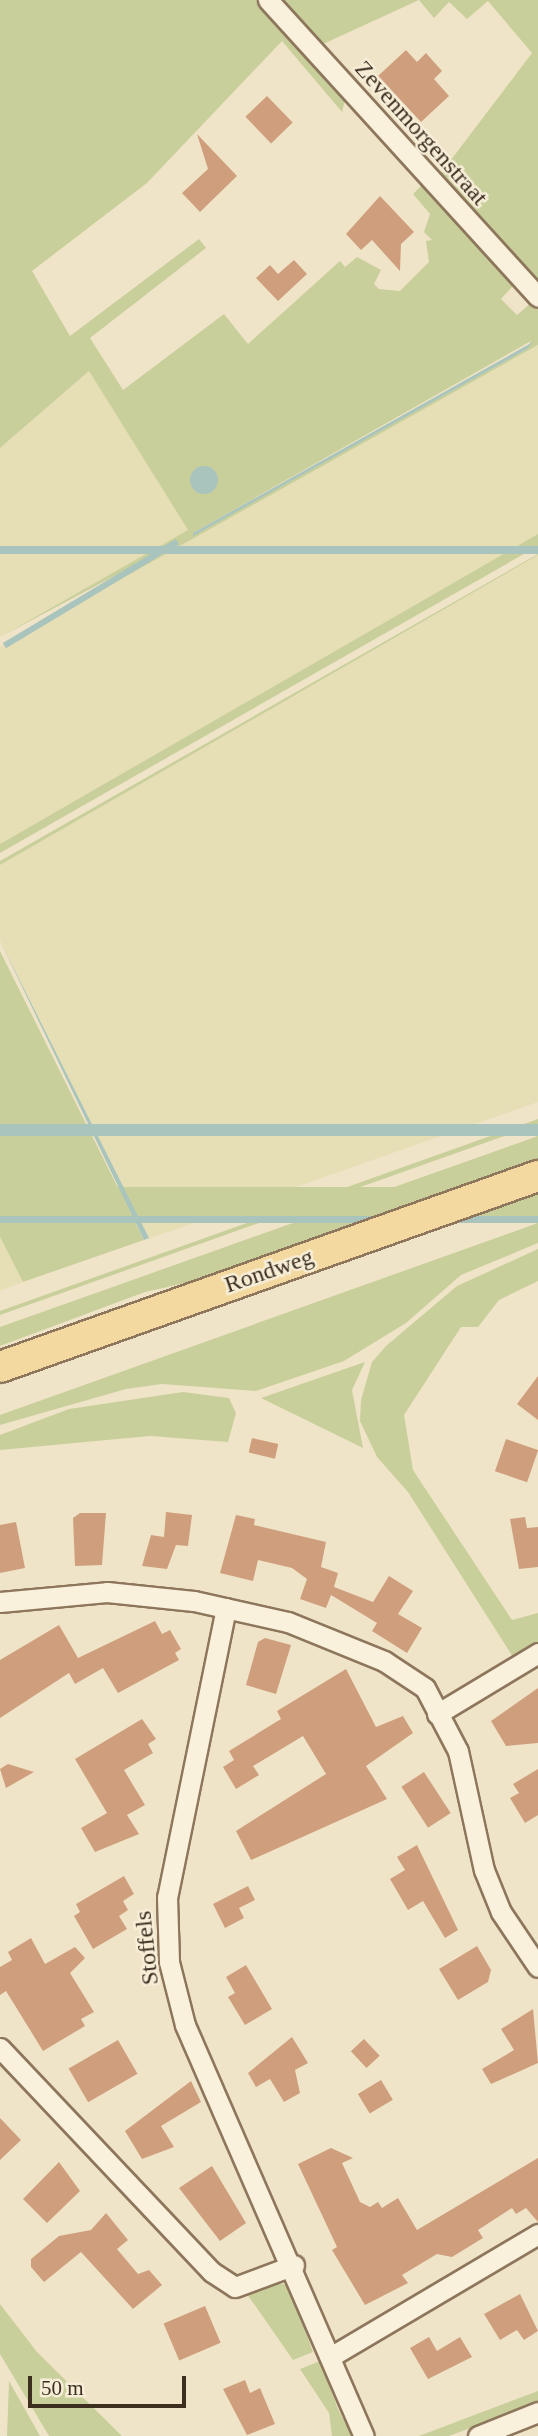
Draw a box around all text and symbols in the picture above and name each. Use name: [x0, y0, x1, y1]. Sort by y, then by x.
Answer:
street label: Zevenmorgenstraat: [348, 55, 494, 211]
street label: Rondweg: [221, 1242, 317, 1300]
street label: Stoffels: [129, 1910, 165, 1986]
scale bar: [32, 2362, 189, 2406]
text: 50 m: [41, 2376, 84, 2400]

